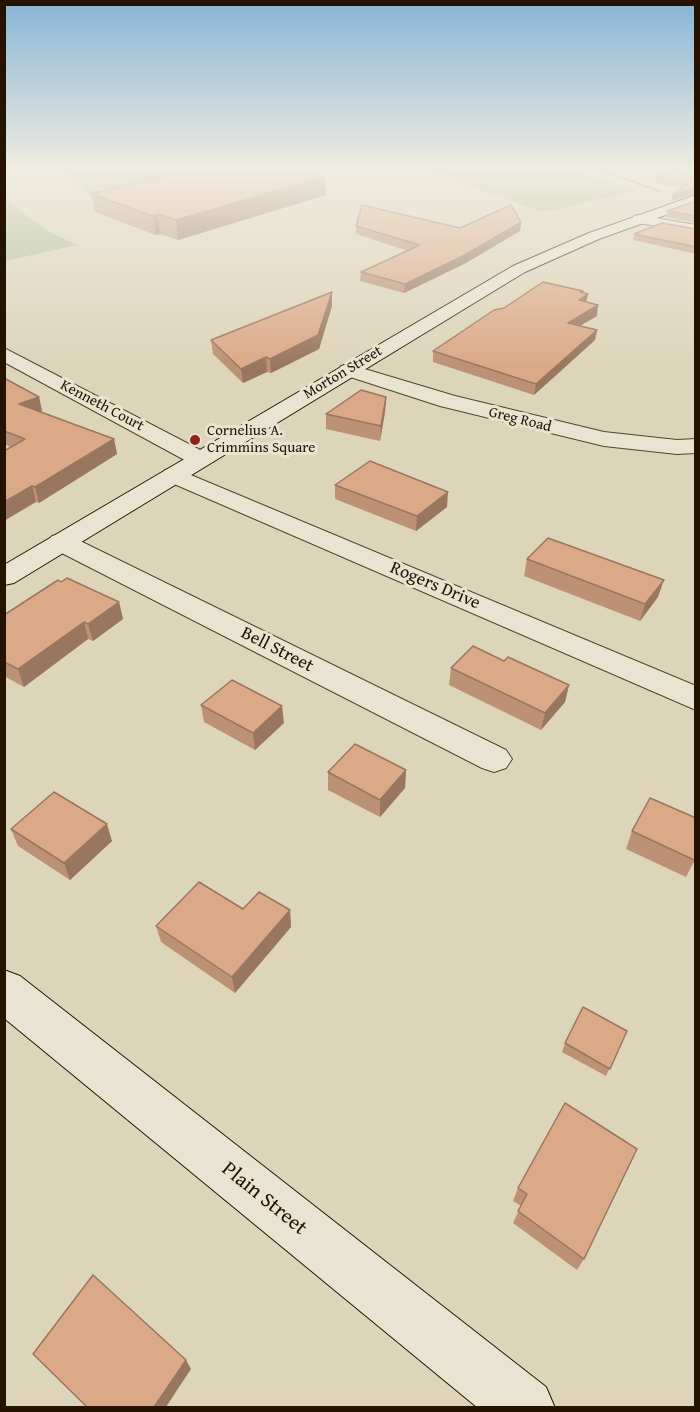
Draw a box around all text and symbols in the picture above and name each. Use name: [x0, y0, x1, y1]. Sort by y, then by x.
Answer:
street label: Morton Street: [300, 342, 386, 404]
street label: Kenneth Court: [57, 376, 147, 436]
street label: Greg Road: [487, 404, 553, 436]
place label: Cornelius A. Crimmins Square: [207, 422, 315, 457]
marker: Cornelius A. Crimmins Square: [188, 433, 202, 447]
street label: Rogers Drive: [387, 557, 483, 615]
street label: Bell Street: [237, 623, 317, 677]
street label: Plain Street: [216, 1157, 312, 1241]

